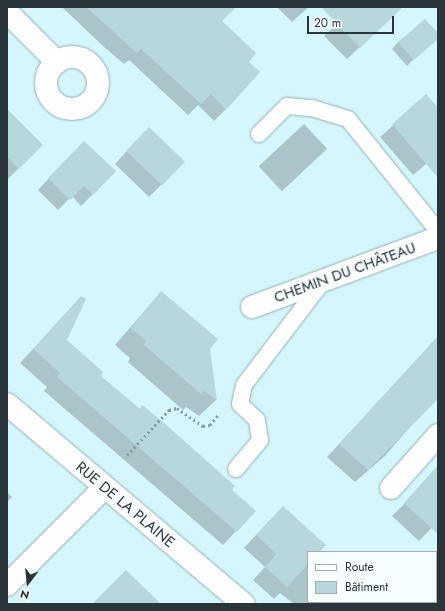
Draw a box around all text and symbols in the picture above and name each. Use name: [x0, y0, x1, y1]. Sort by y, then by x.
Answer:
scale bar: [309, 8, 396, 34]
text: 20 m: [314, 14, 341, 32]
street label: CHEMIN DU CHÂTEAU: [272, 239, 418, 307]
street label: RUE DE LA PLAINE: [72, 458, 178, 552]
legend: [307, 551, 437, 603]
text: Route: [345, 558, 374, 576]
north arrow: [8, 563, 48, 603]
text: Bâtiment: [345, 578, 388, 596]
text: N: [18, 586, 31, 603]

